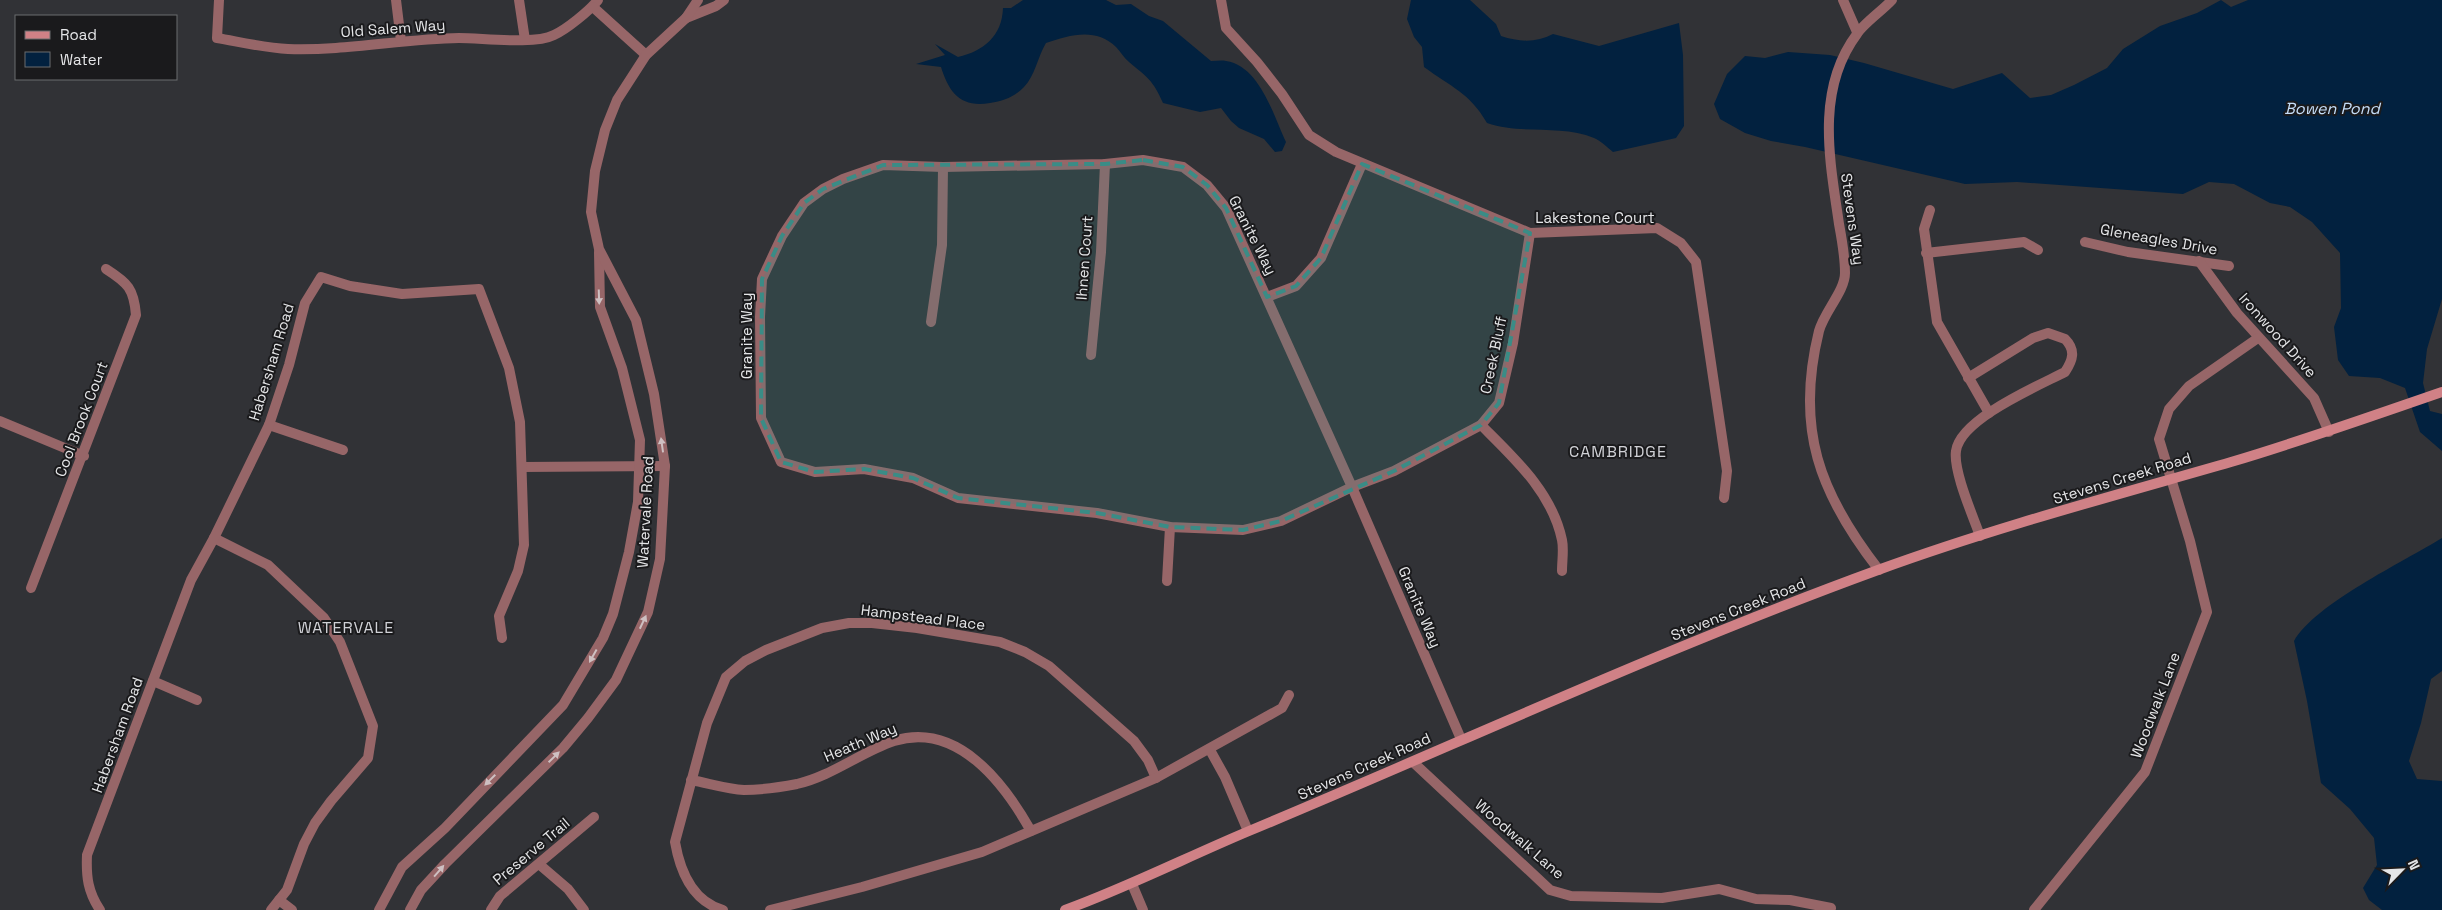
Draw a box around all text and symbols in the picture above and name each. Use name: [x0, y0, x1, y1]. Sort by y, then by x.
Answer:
legend: [15, 15, 178, 80]
street label: Old Salem Way: [340, 15, 446, 41]
text: Road: [60, 25, 97, 44]
text: Water: [60, 50, 103, 69]
water label: Bowen Pond: [2284, 98, 2382, 119]
street label: Stevens Way: [1837, 172, 1869, 266]
street label: Granite Way: [1225, 192, 1281, 278]
street label: Lakestone Court: [1535, 208, 1655, 227]
street label: Ihnen Court: [1072, 215, 1096, 301]
street label: Gleneagles Drive: [2099, 219, 2219, 259]
street label: Ironwood Drive: [2235, 289, 2321, 381]
one-way arrow: [596, 290, 604, 306]
street label: Granite Way: [737, 293, 756, 379]
street label: Habersham Road: [244, 301, 298, 423]
street label: Creek Bluff: [1476, 314, 1511, 396]
street label: Cool Brook Court: [50, 359, 112, 479]
one-way arrow: [658, 437, 666, 453]
district label: CAMBRIDGE: [1569, 441, 1667, 462]
street label: Stevens Creek Road: [2051, 448, 2193, 508]
street label: Watervale Road: [633, 456, 657, 568]
street label: Granite Way: [1394, 563, 1446, 651]
street label: Stevens Creek Road: [1668, 573, 1808, 645]
street label: Hampstead Place: [860, 600, 986, 634]
one-way arrow: [639, 615, 647, 629]
district label: WATERVALE: [298, 617, 394, 638]
one-way arrow: [589, 649, 597, 664]
street label: Woodwalk Lane: [2126, 649, 2184, 761]
street label: Habersham Road: [87, 675, 147, 795]
street label: Heath Way: [821, 718, 899, 766]
street label: Stevens Creek Road: [1295, 728, 1433, 804]
one-way arrow: [548, 751, 560, 763]
one-way arrow: [484, 774, 496, 786]
street label: Woodwalk Lane: [1471, 795, 1569, 883]
street label: Preserve Trail: [489, 813, 573, 889]
north arrow: [2377, 845, 2427, 895]
text: N: [2404, 857, 2424, 873]
one-way arrow: [433, 864, 444, 877]

